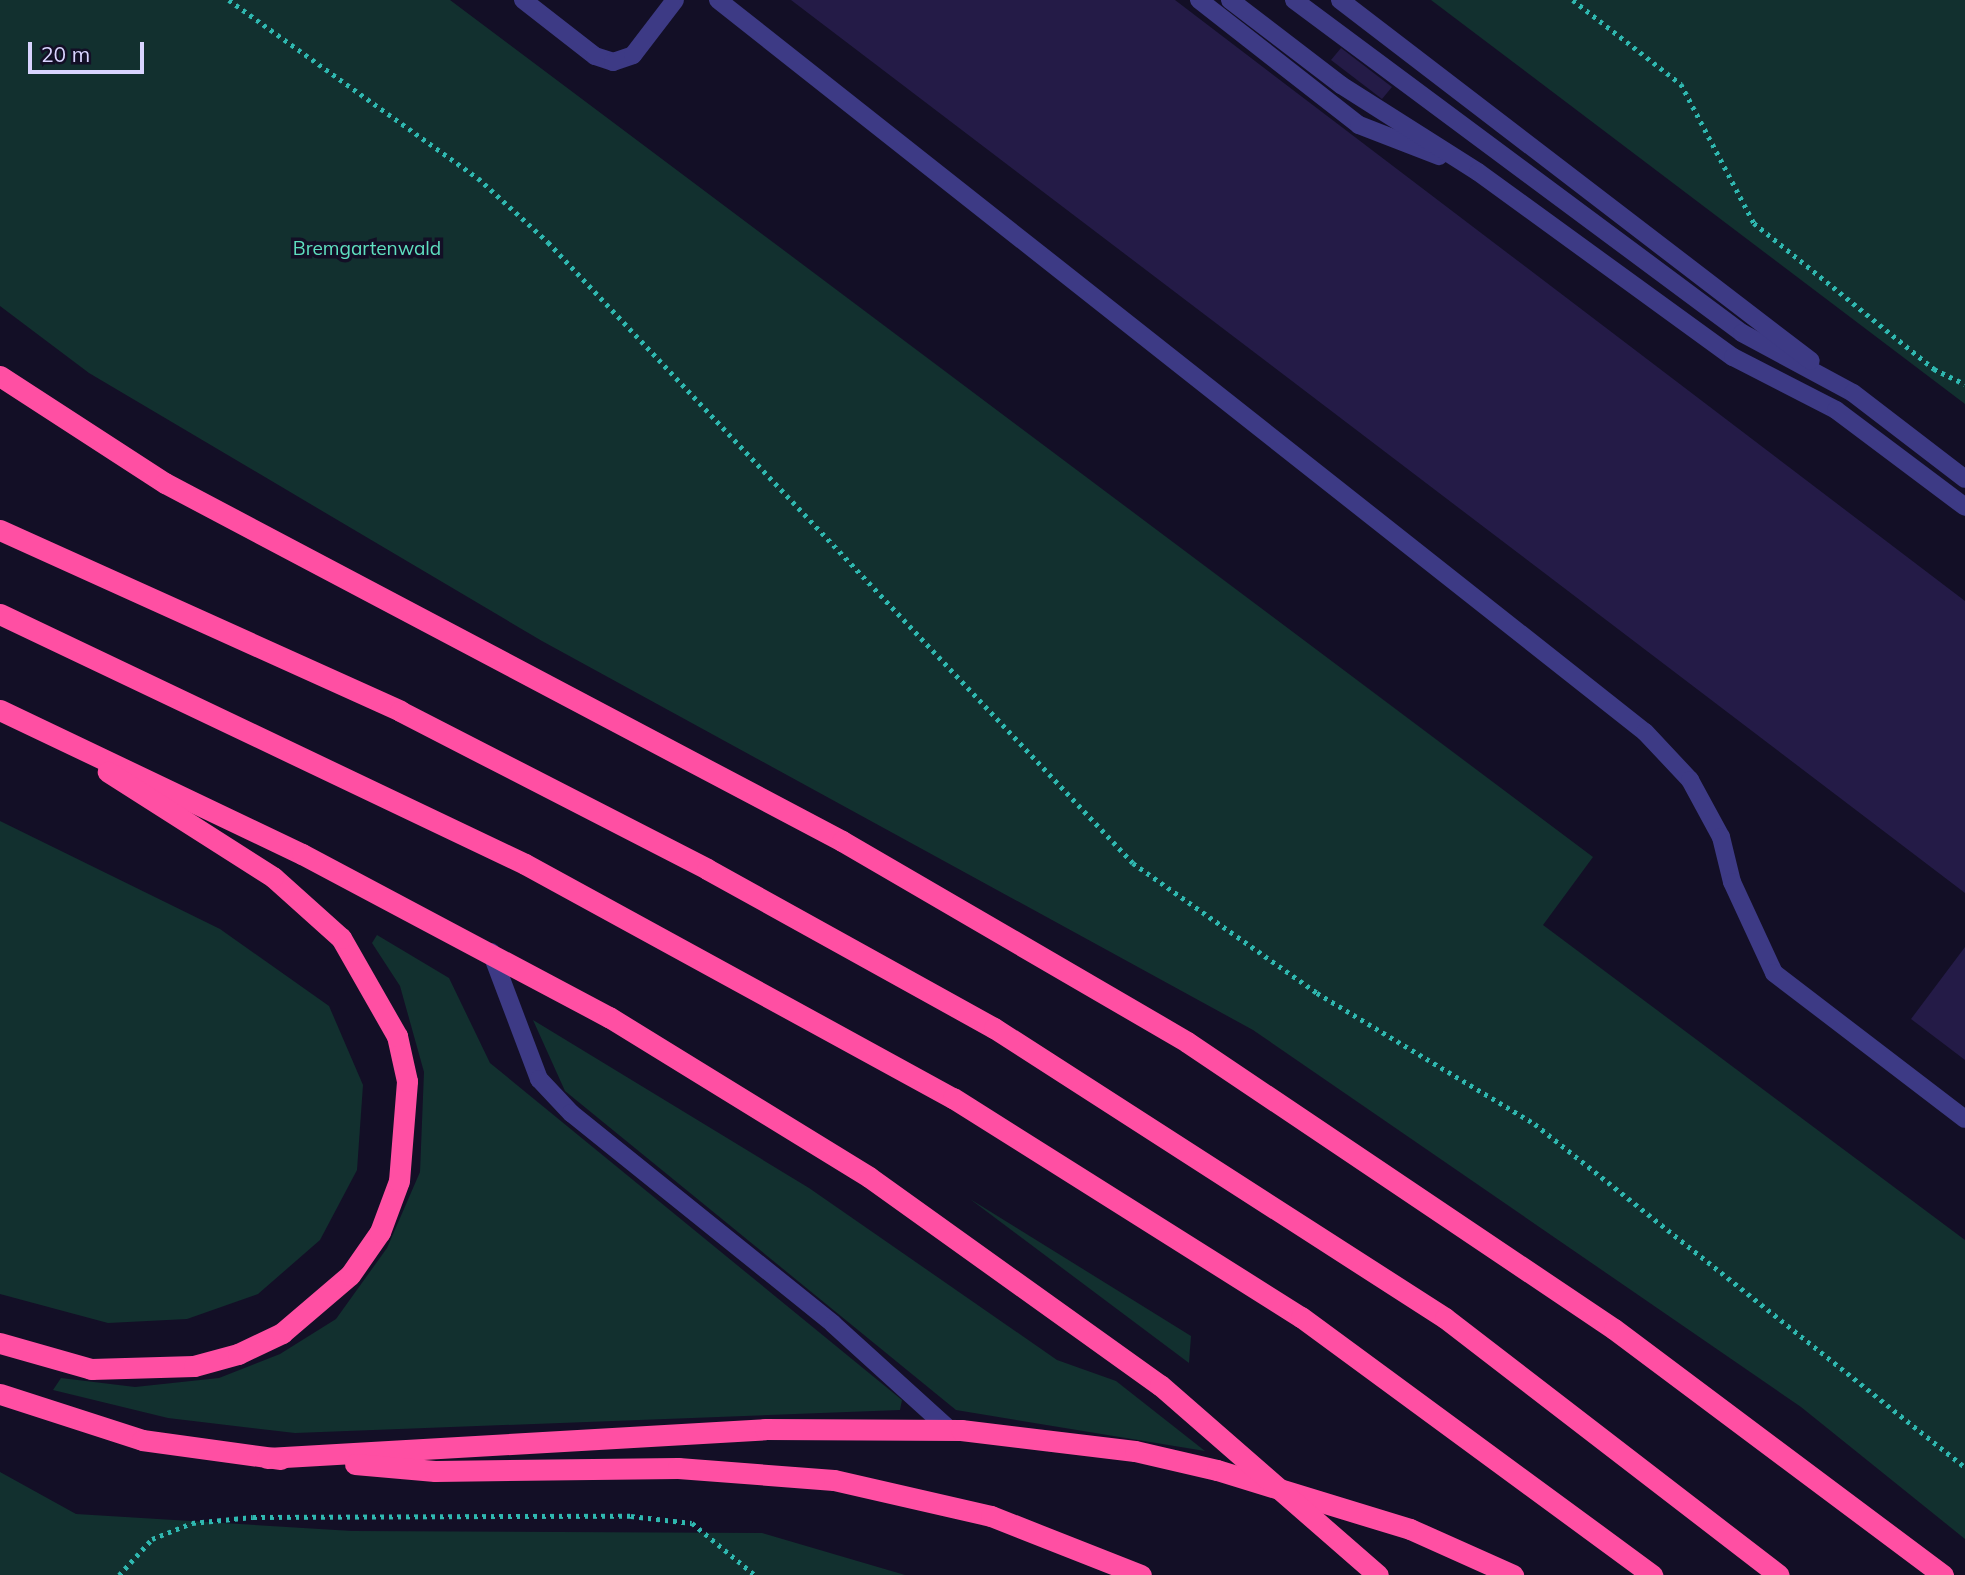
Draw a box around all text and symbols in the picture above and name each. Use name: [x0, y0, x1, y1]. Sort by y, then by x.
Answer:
scale bar: [32, 28, 147, 72]
text: 20 m: [41, 41, 90, 67]
park label: Bremgartenwald: [293, 238, 441, 260]

